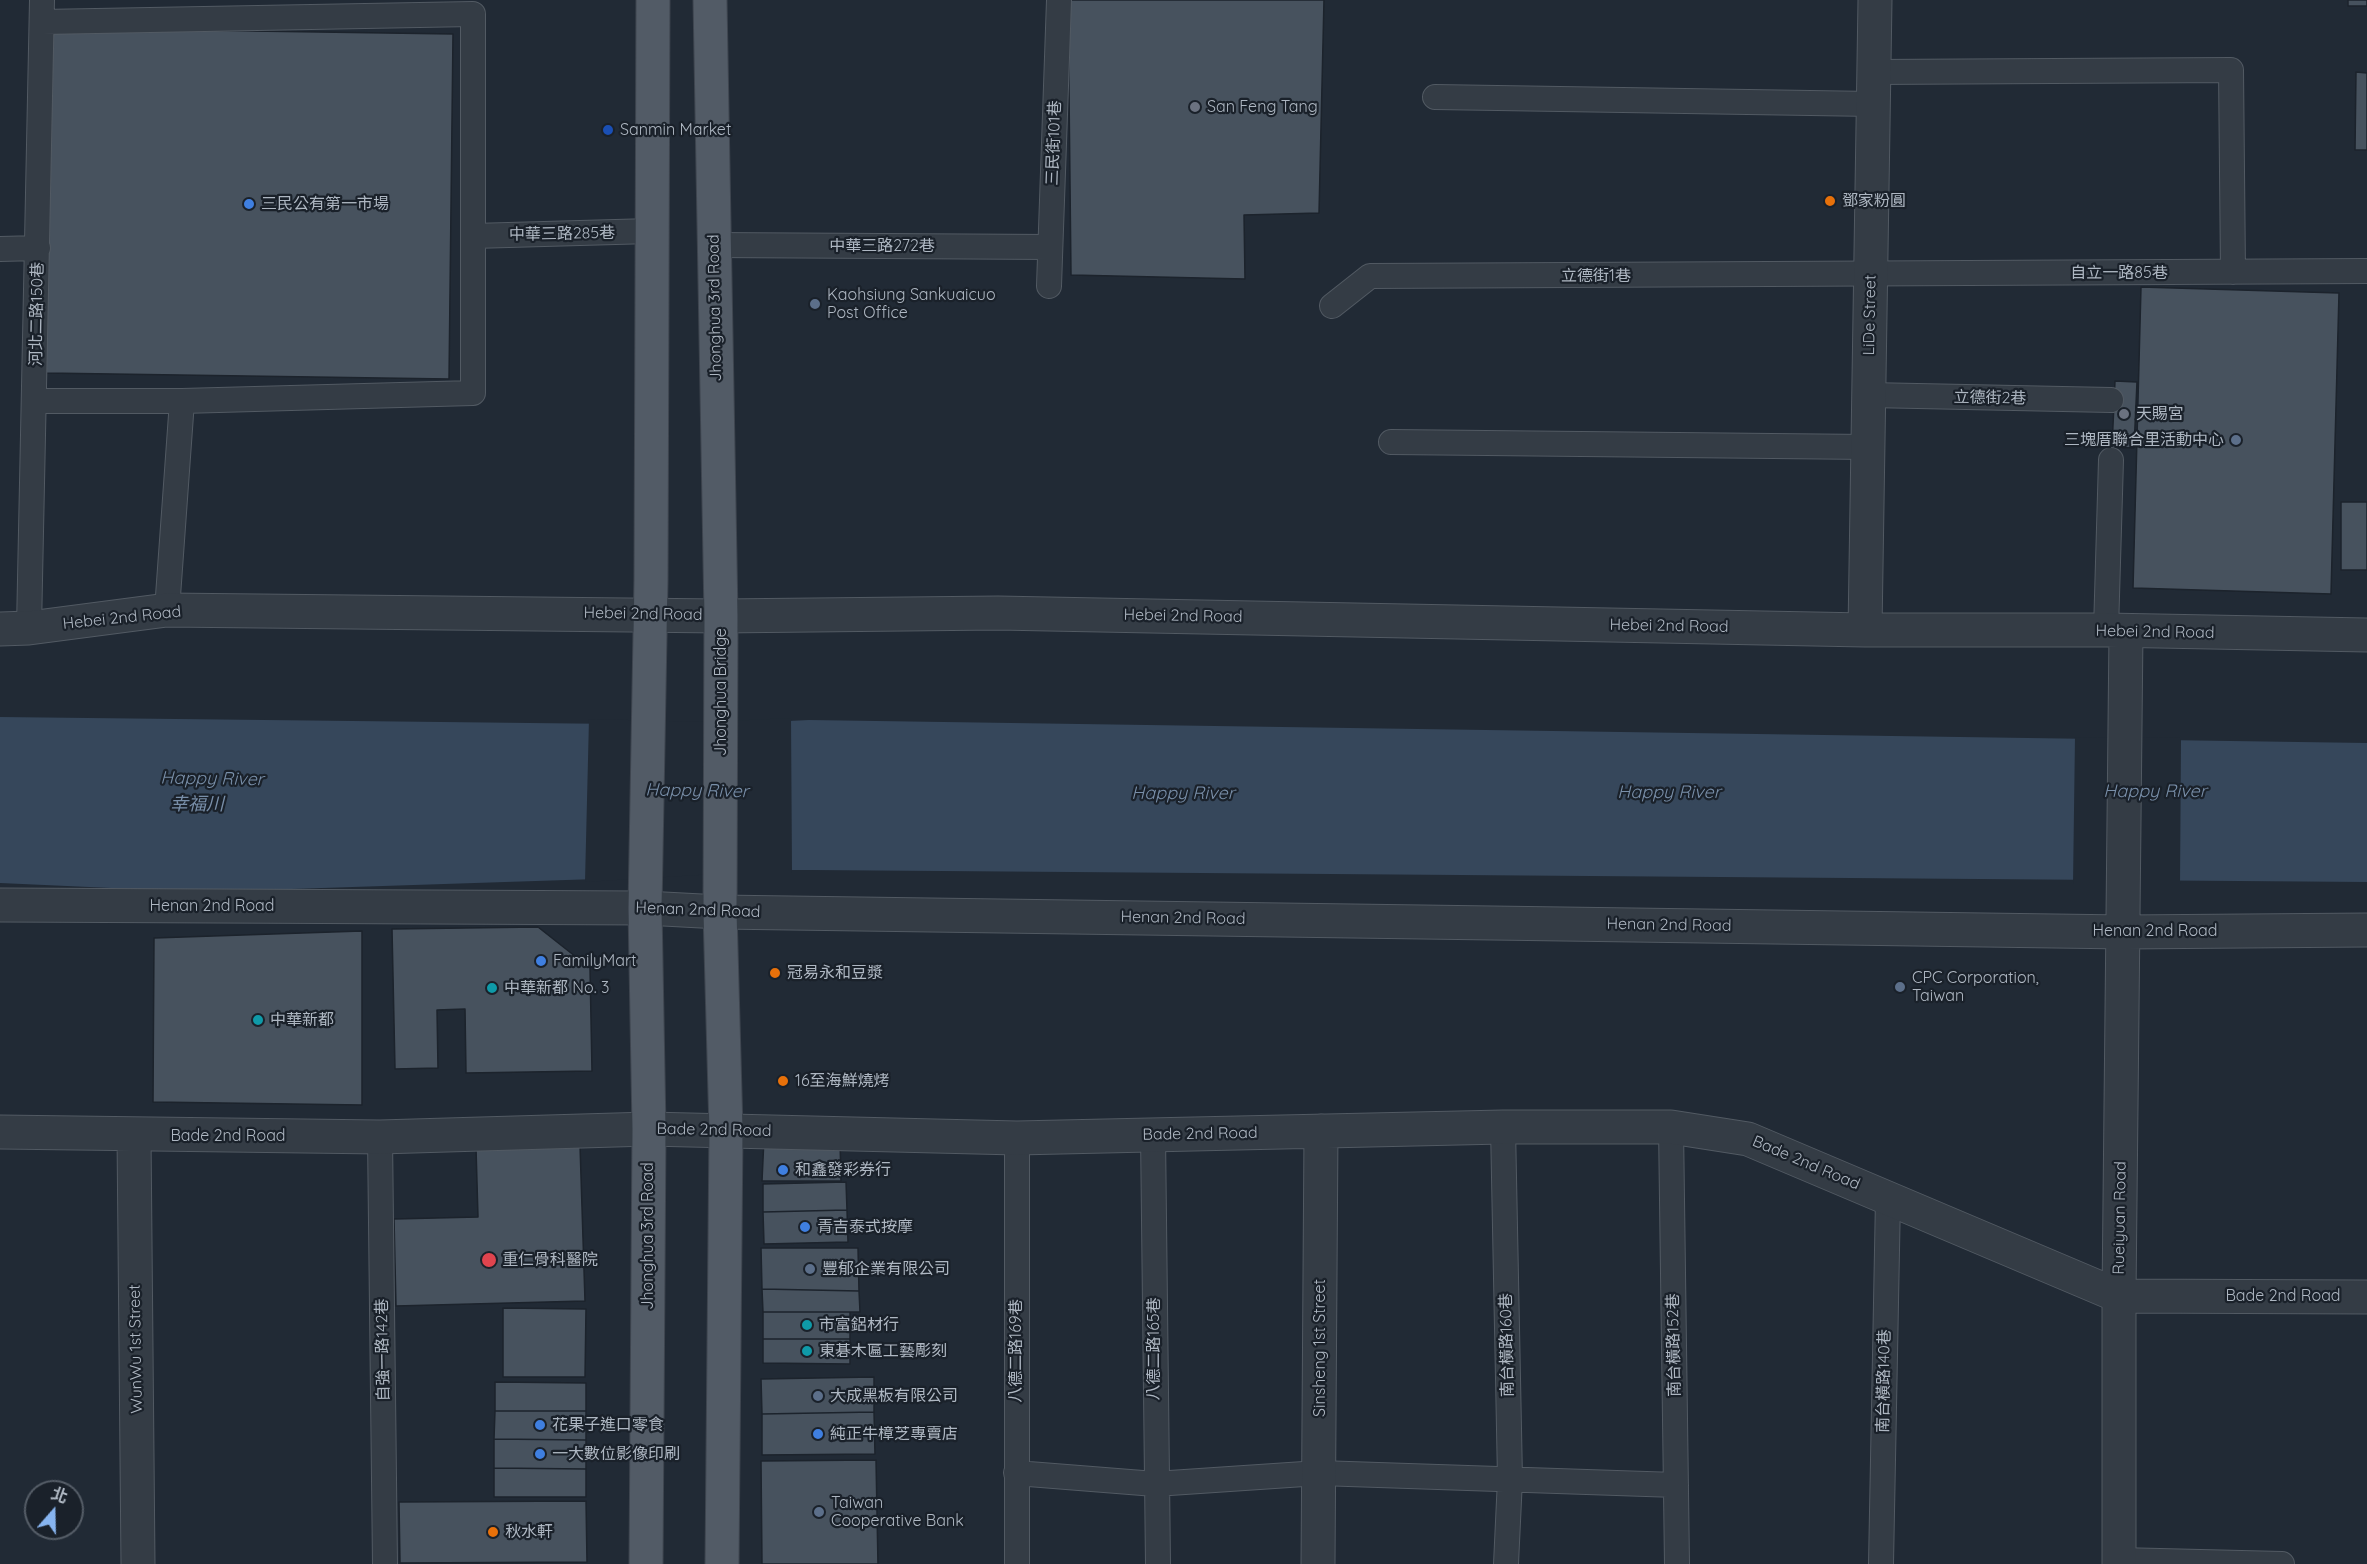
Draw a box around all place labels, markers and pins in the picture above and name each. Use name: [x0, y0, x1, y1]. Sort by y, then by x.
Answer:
place label: San Feng Tang: [1207, 97, 1318, 117]
marker: San Feng Tang: [1188, 100, 1202, 114]
place label: Sanmin Market: [620, 120, 731, 140]
marker: Sanmin Market: [601, 123, 615, 137]
place label: 鄧家粉圓: [1842, 191, 1906, 211]
place label: 三民公有第一市場: [261, 194, 389, 214]
marker: 鄧家粉圓: [1823, 194, 1837, 208]
marker: 三民公有第一市場: [242, 197, 256, 211]
place label: Kaohsiung Sankuaicuo Post Office: [827, 285, 996, 323]
marker: Kaohsiung Sankuaicuo Post Office: [808, 297, 822, 311]
place label: 天賜宮: [2136, 404, 2184, 424]
marker: 天賜宮: [2117, 407, 2131, 421]
place label: 三塊厝聯合里活動中心: [2064, 430, 2224, 450]
marker: 三塊厝聯合里活動中心: [2229, 433, 2243, 447]
place label: FamilyMart: [553, 951, 636, 971]
marker: FamilyMart: [534, 954, 548, 968]
place label: 冠易永和豆漿: [787, 963, 883, 983]
marker: 冠易永和豆漿: [768, 966, 782, 980]
place label: CPC Corporation, Taiwan: [1912, 968, 2039, 1006]
place label: 中華新都 No. 3: [504, 978, 609, 998]
marker: CPC Corporation, Taiwan: [1893, 980, 1907, 994]
marker: 中華新都 No. 3: [485, 981, 499, 995]
place label: 中華新都: [270, 1010, 334, 1030]
marker: 中華新都: [251, 1013, 265, 1027]
place label: 16至海鮮燒烤: [795, 1071, 890, 1091]
marker: 16至海鮮燒烤: [776, 1074, 790, 1088]
place label: 和鑫發彩券行: [795, 1160, 891, 1180]
marker: 和鑫發彩券行: [776, 1163, 790, 1177]
place label: 青吉泰式按摩: [817, 1217, 913, 1237]
marker: 青吉泰式按摩: [798, 1220, 812, 1234]
place label: 重仁骨科醫院: [502, 1250, 598, 1270]
marker: 重仁骨科醫院: [480, 1251, 498, 1269]
place label: 豐郁企業有限公司: [822, 1259, 950, 1279]
marker: 豐郁企業有限公司: [803, 1262, 817, 1276]
place label: 市富鋁材行: [819, 1315, 899, 1335]
marker: 市富鋁材行: [800, 1318, 814, 1332]
place label: 東碁木匾工藝彫刻: [819, 1341, 947, 1361]
marker: 東碁木匾工藝彫刻: [800, 1344, 814, 1358]
place label: 大成黑板有限公司: [830, 1386, 958, 1406]
marker: 大成黑板有限公司: [811, 1389, 825, 1403]
place label: 花果子進口零食: [552, 1415, 664, 1435]
marker: 花果子進口零食: [533, 1418, 547, 1432]
place label: 純正牛樟芝專賣店: [830, 1424, 958, 1444]
marker: 純正牛樟芝專賣店: [811, 1427, 825, 1441]
place label: 一大數位影像印刷: [552, 1444, 680, 1464]
marker: 一大數位影像印刷: [533, 1447, 547, 1461]
place label: Taiwan Cooperative Bank: [831, 1493, 964, 1531]
marker: Taiwan Cooperative Bank: [812, 1505, 826, 1519]
place label: 秋水軒: [505, 1522, 553, 1542]
marker: 秋水軒: [486, 1525, 500, 1539]

